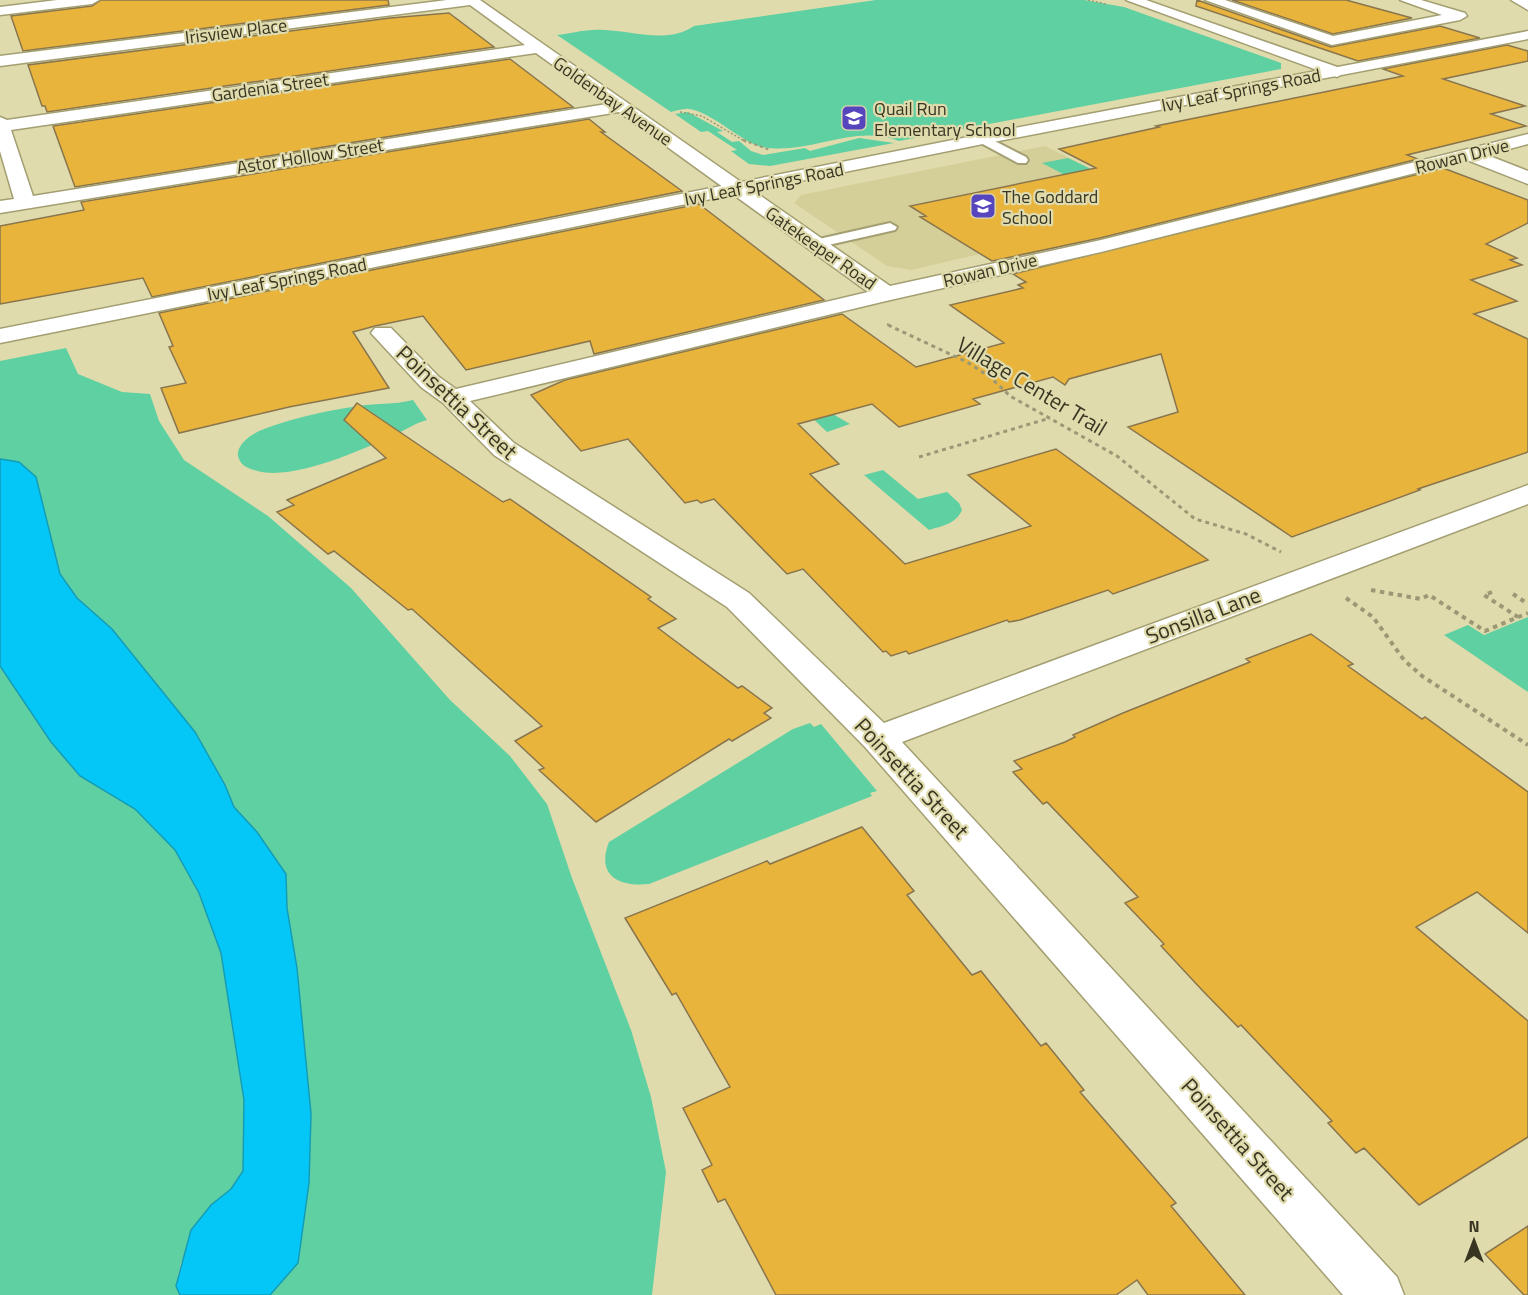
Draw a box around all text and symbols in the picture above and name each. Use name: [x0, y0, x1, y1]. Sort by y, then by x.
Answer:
street label: Irisview Place: [183, 11, 289, 51]
street label: Goldenbay Avenue: [548, 50, 678, 152]
street label: Ivy Leaf Springs Road: [1159, 61, 1323, 119]
street label: Gardenia Street: [210, 65, 331, 109]
place label: Quail Run Elementary School: [874, 95, 1016, 143]
school or university icon: Quail Run Elementary School: [839, 103, 869, 133]
street label: Astor Hollow Street: [235, 131, 386, 181]
street label: Rowan Drive: [1412, 131, 1512, 181]
street label: Ivy Leaf Springs Road: [682, 155, 846, 213]
place label: The Goddard School: [1002, 183, 1098, 231]
school or university icon: The Goddard School: [968, 191, 998, 221]
street label: Gatekeeper Road: [760, 200, 882, 296]
street label: Rowan Drive: [940, 246, 1040, 294]
street label: Ivy Leaf Springs Road: [205, 250, 369, 308]
street label: Village Center Trail: [950, 328, 1114, 444]
street label: Poinsettia Street: [389, 337, 526, 468]
street label: Sonsilla Lane: [1140, 577, 1266, 653]
street label: Poinsettia Street: [847, 710, 978, 847]
street label: Poinsettia Street: [1173, 1070, 1303, 1208]
north arrow: [1444, 1211, 1504, 1271]
text: N: [1468, 1214, 1480, 1238]

